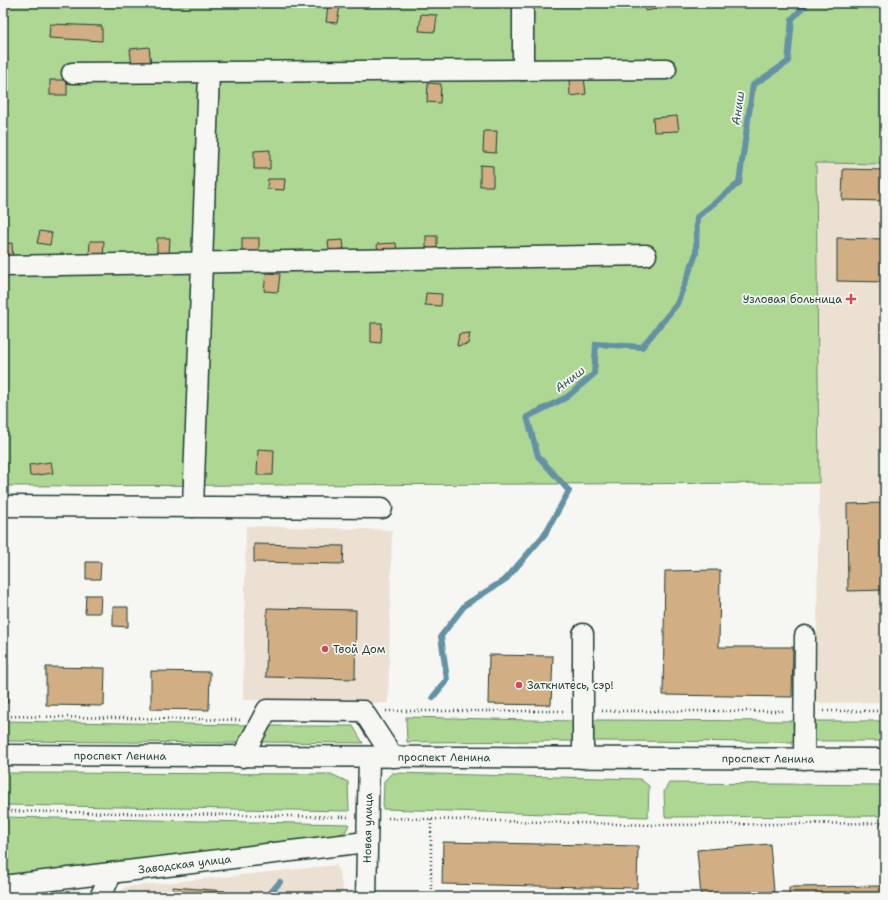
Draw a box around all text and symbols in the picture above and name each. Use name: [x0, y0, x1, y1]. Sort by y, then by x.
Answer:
water label: Аниш: [728, 90, 748, 126]
place label: Узловая больница: [743, 292, 842, 307]
marker: Узловая больница: [845, 293, 857, 305]
water label: Аниш: [552, 362, 588, 396]
place label: Твой Дом: [333, 642, 386, 657]
marker: Твой Дом: [320, 644, 330, 654]
place label: Заткнитесь, сэр!: [527, 678, 614, 693]
marker: Заткнитесь, сэр!: [514, 680, 524, 690]
street label: проспект Ленина: [74, 748, 166, 764]
street label: проспект Ленина: [398, 750, 490, 765]
street label: проспект Ленина: [722, 751, 814, 767]
street label: Новая улица: [360, 793, 376, 863]
street label: Заводская улица: [138, 851, 232, 878]

